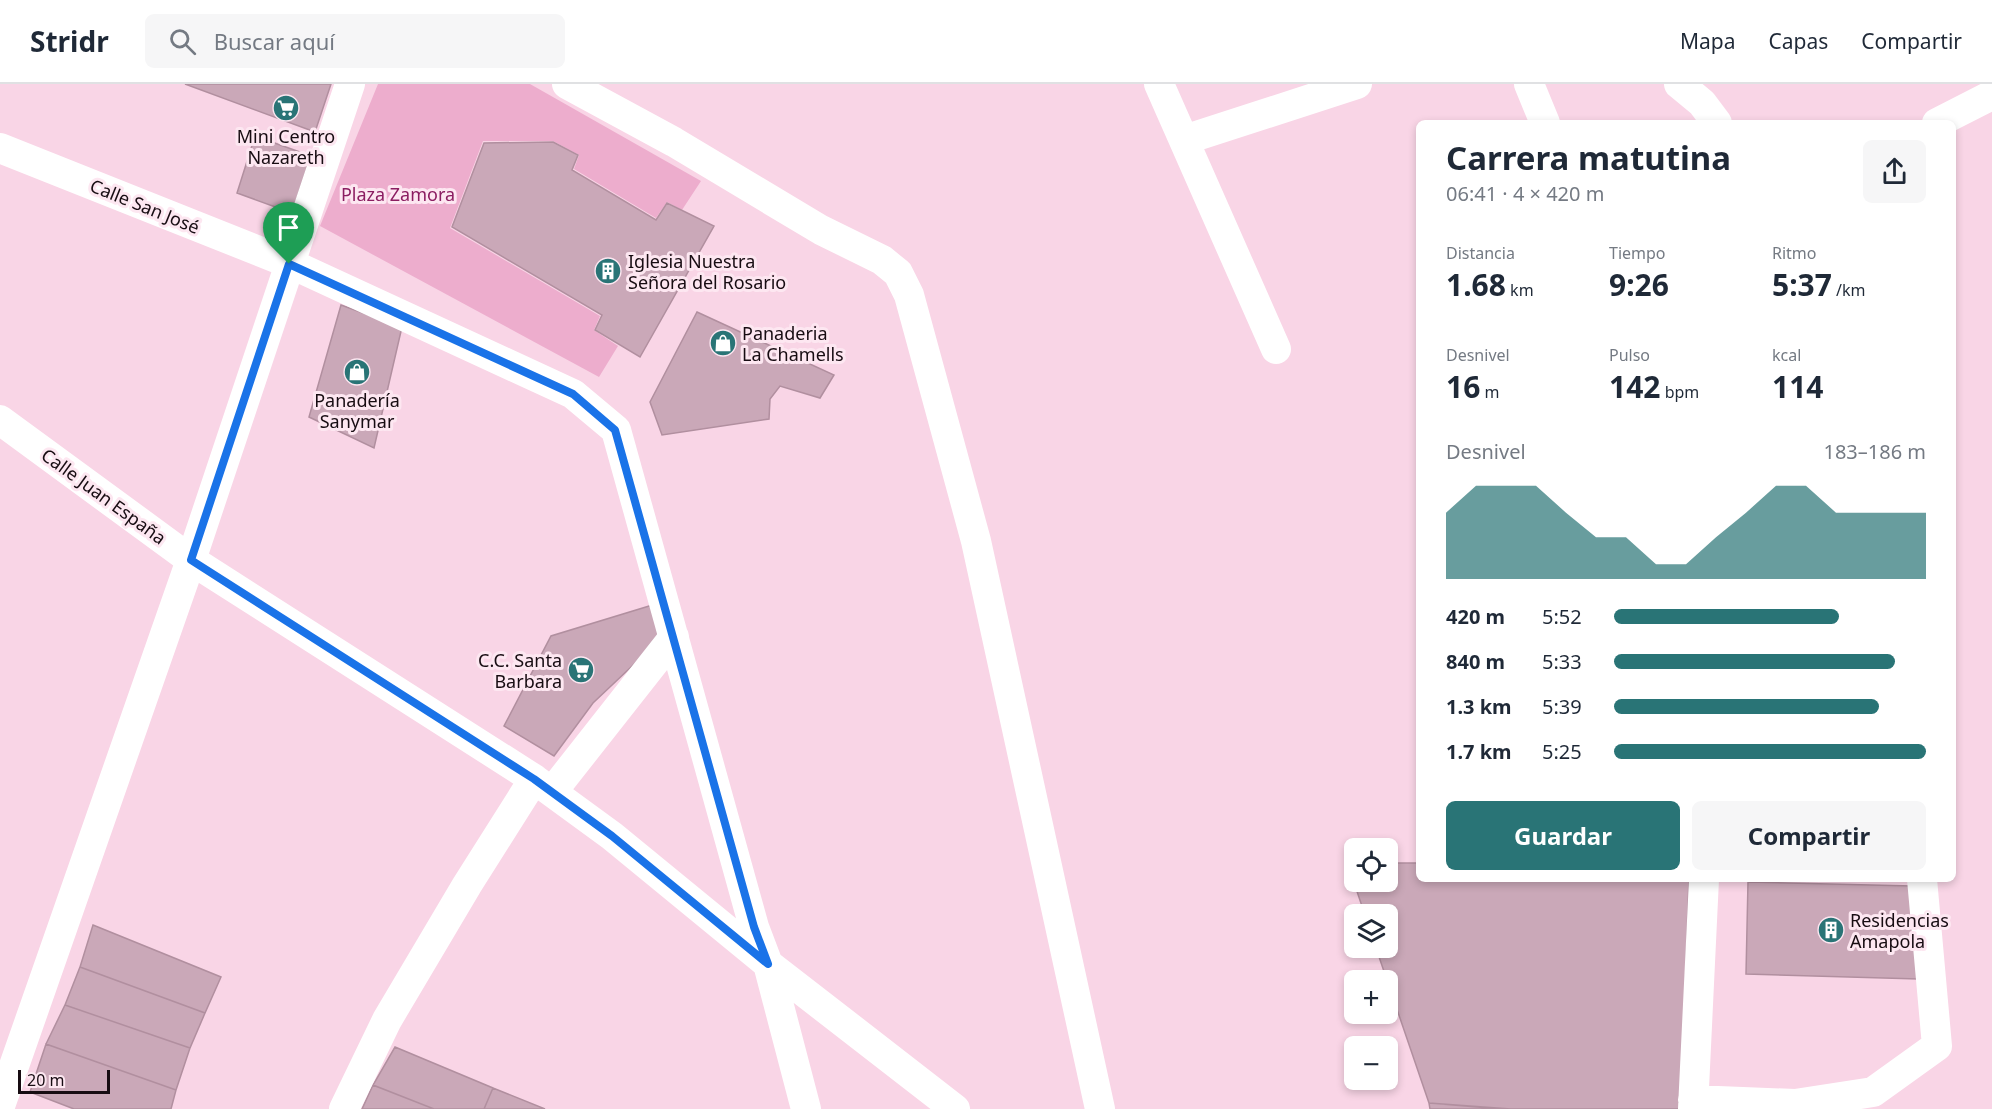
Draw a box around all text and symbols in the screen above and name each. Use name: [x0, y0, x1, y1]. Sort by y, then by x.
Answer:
search box: [145, 14, 565, 68]
text: Stridr: [30, 22, 109, 60]
icon: search: [166, 25, 199, 58]
text: Buscar aquí: [214, 26, 335, 56]
text: Mapa: [1680, 27, 1736, 55]
text: Capas: [1769, 27, 1828, 55]
text: Compartir: [1861, 27, 1962, 55]
supermarket icon: Mini Centro Nazareth: [271, 93, 301, 123]
place label: Mini Centro Nazareth: [237, 124, 335, 169]
text: Carrera matutina: [1446, 135, 1731, 180]
button: share: [1863, 140, 1926, 203]
street label: Calle San José: [87, 173, 203, 239]
text: 06:41 · 4 × 420 m: [1446, 180, 1604, 207]
park label: Plaza Zamora: [341, 182, 455, 206]
pin: [263, 202, 314, 264]
icon: arrive: [272, 211, 305, 244]
text: Distancia: [1446, 242, 1515, 264]
text: Tiempo: [1609, 242, 1666, 264]
text: Ritmo: [1772, 242, 1817, 264]
place label: Iglesia Nuestra Señora del Rosario: [628, 249, 786, 294]
building icon: Iglesia Nuestra Señora del Rosario: [593, 256, 623, 286]
text: 1.68: [1446, 264, 1506, 305]
text: 9:26: [1609, 264, 1669, 305]
text: 5:37: [1772, 264, 1832, 305]
text: km: [1506, 279, 1534, 301]
text: /km: [1832, 279, 1866, 301]
place label: Panaderia La Chamells: [742, 321, 844, 366]
shop icon: Panaderia La Chamells: [708, 328, 738, 358]
text: Desnivel: [1446, 344, 1510, 366]
text: Pulso: [1609, 344, 1650, 366]
text: kcal: [1772, 344, 1801, 366]
shop icon: Panadería Sanymar: [342, 357, 372, 387]
text: 16: [1446, 366, 1480, 407]
text: 142: [1609, 366, 1660, 407]
text: 114: [1772, 366, 1823, 407]
text: m: [1480, 381, 1499, 403]
text: bpm: [1660, 381, 1699, 403]
place label: Panadería Sanymar: [314, 388, 400, 433]
text: Desnivel: [1446, 438, 1526, 465]
text: 183–186 m: [1823, 438, 1926, 465]
street label: Calle Juan España: [37, 443, 171, 549]
text: 420 m: [1446, 603, 1505, 630]
text: 5:52: [1542, 603, 1582, 630]
place label: C.C. Santa Barbara: [478, 648, 562, 693]
text: 840 m: [1446, 648, 1505, 675]
text: 5:33: [1542, 648, 1582, 675]
supermarket icon: C.C. Santa Barbara: [566, 655, 596, 685]
text: 1.3 km: [1446, 693, 1512, 720]
text: 5:39: [1542, 693, 1582, 720]
text: 1.7 km: [1446, 738, 1512, 765]
text: 5:25: [1542, 738, 1582, 765]
button: Guardar: [1446, 801, 1680, 870]
button: Compartir: [1692, 801, 1926, 870]
map controls: [1344, 838, 1398, 1090]
button: locate: [1344, 838, 1398, 892]
button: layers: [1344, 904, 1398, 958]
place label: Residencias Amapola: [1850, 908, 1949, 953]
building icon: Residencias Amapola: [1816, 915, 1846, 945]
button: +: [1344, 970, 1398, 1024]
button: −: [1344, 1036, 1398, 1090]
scale bar: [18, 1067, 110, 1094]
text: 20 m: [27, 1069, 64, 1091]

